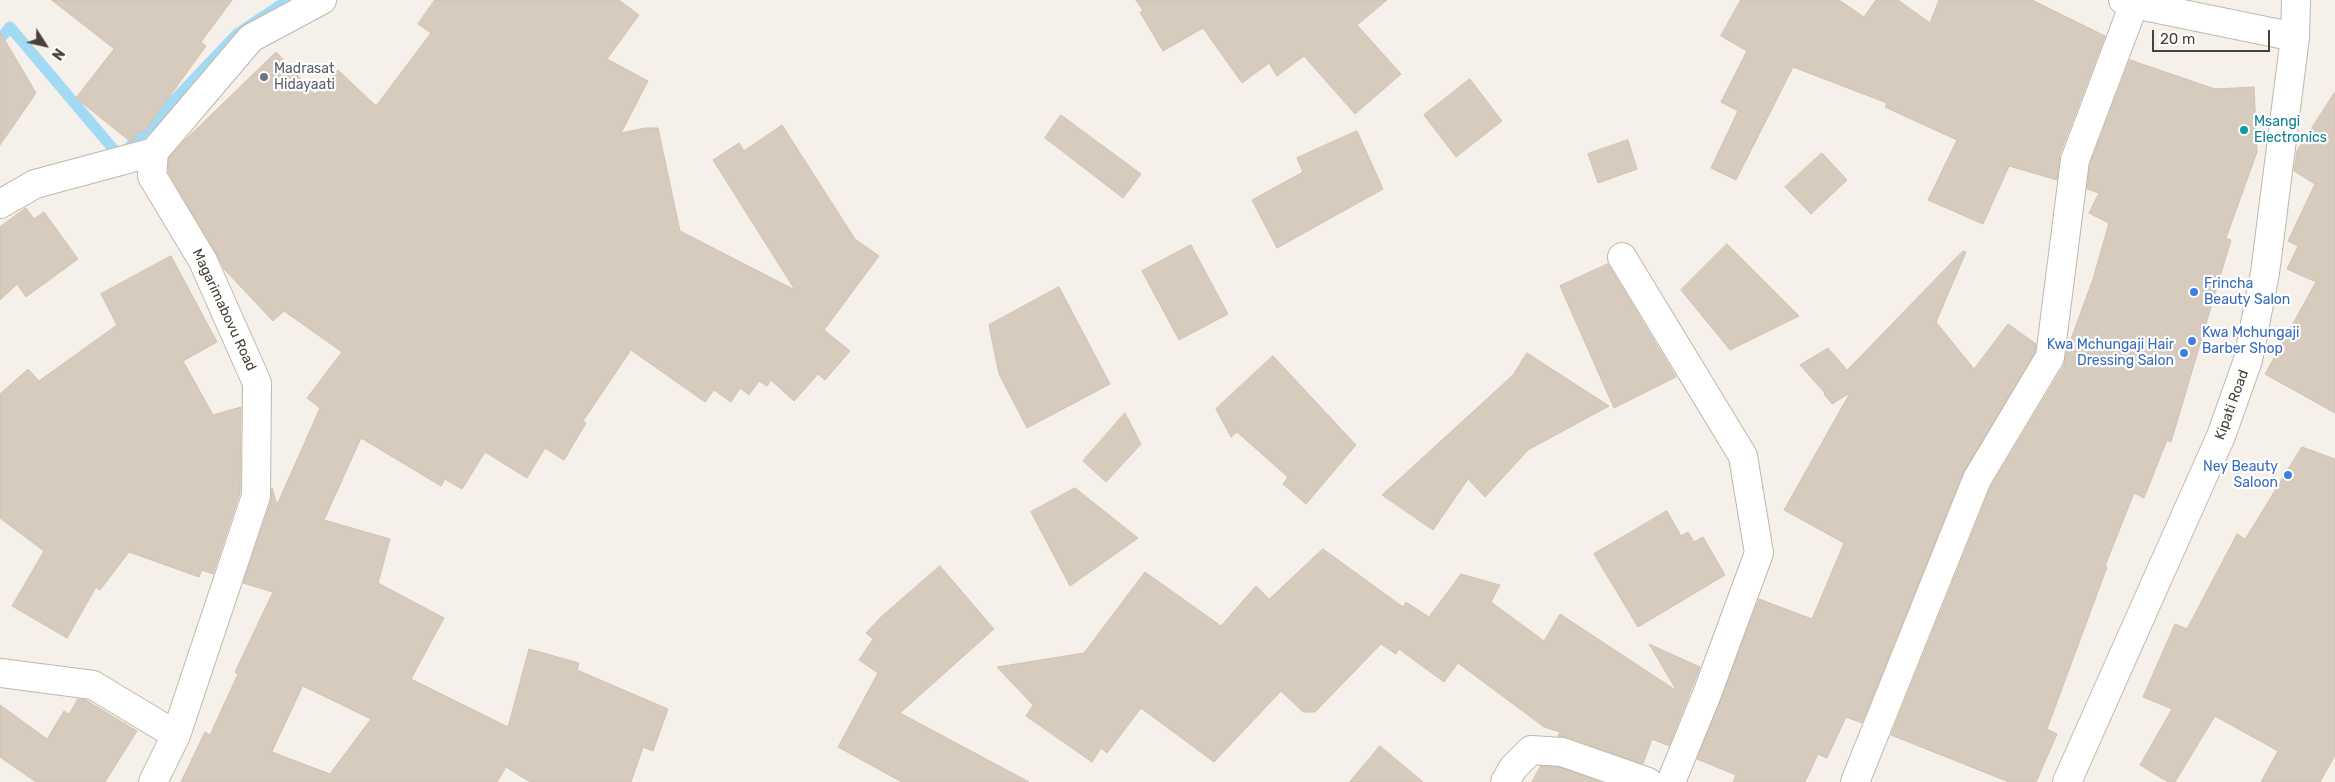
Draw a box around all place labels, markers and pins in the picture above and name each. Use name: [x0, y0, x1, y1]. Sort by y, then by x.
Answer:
place label: Madrasat Hidayaati: [274, 61, 335, 94]
marker: Madrasat Hidayaati: [258, 71, 270, 83]
place label: Msangi Electronics: [2254, 114, 2327, 146]
marker: Msangi Electronics: [2238, 124, 2250, 136]
place label: Frincha Beauty Salon: [2204, 276, 2290, 308]
marker: Frincha Beauty Salon: [2188, 286, 2200, 298]
place label: Kwa Mchungaji Barber Shop: [2202, 325, 2299, 358]
marker: Kwa Mchungaji Barber Shop: [2186, 335, 2198, 347]
place label: Kwa Mchungaji Hair Dressing Salon: [2047, 337, 2174, 370]
marker: Kwa Mchungaji Hair Dressing Salon: [2178, 347, 2190, 359]
place label: Ney Beauty Saloon: [2203, 459, 2278, 492]
marker: Ney Beauty Saloon: [2282, 469, 2294, 481]

